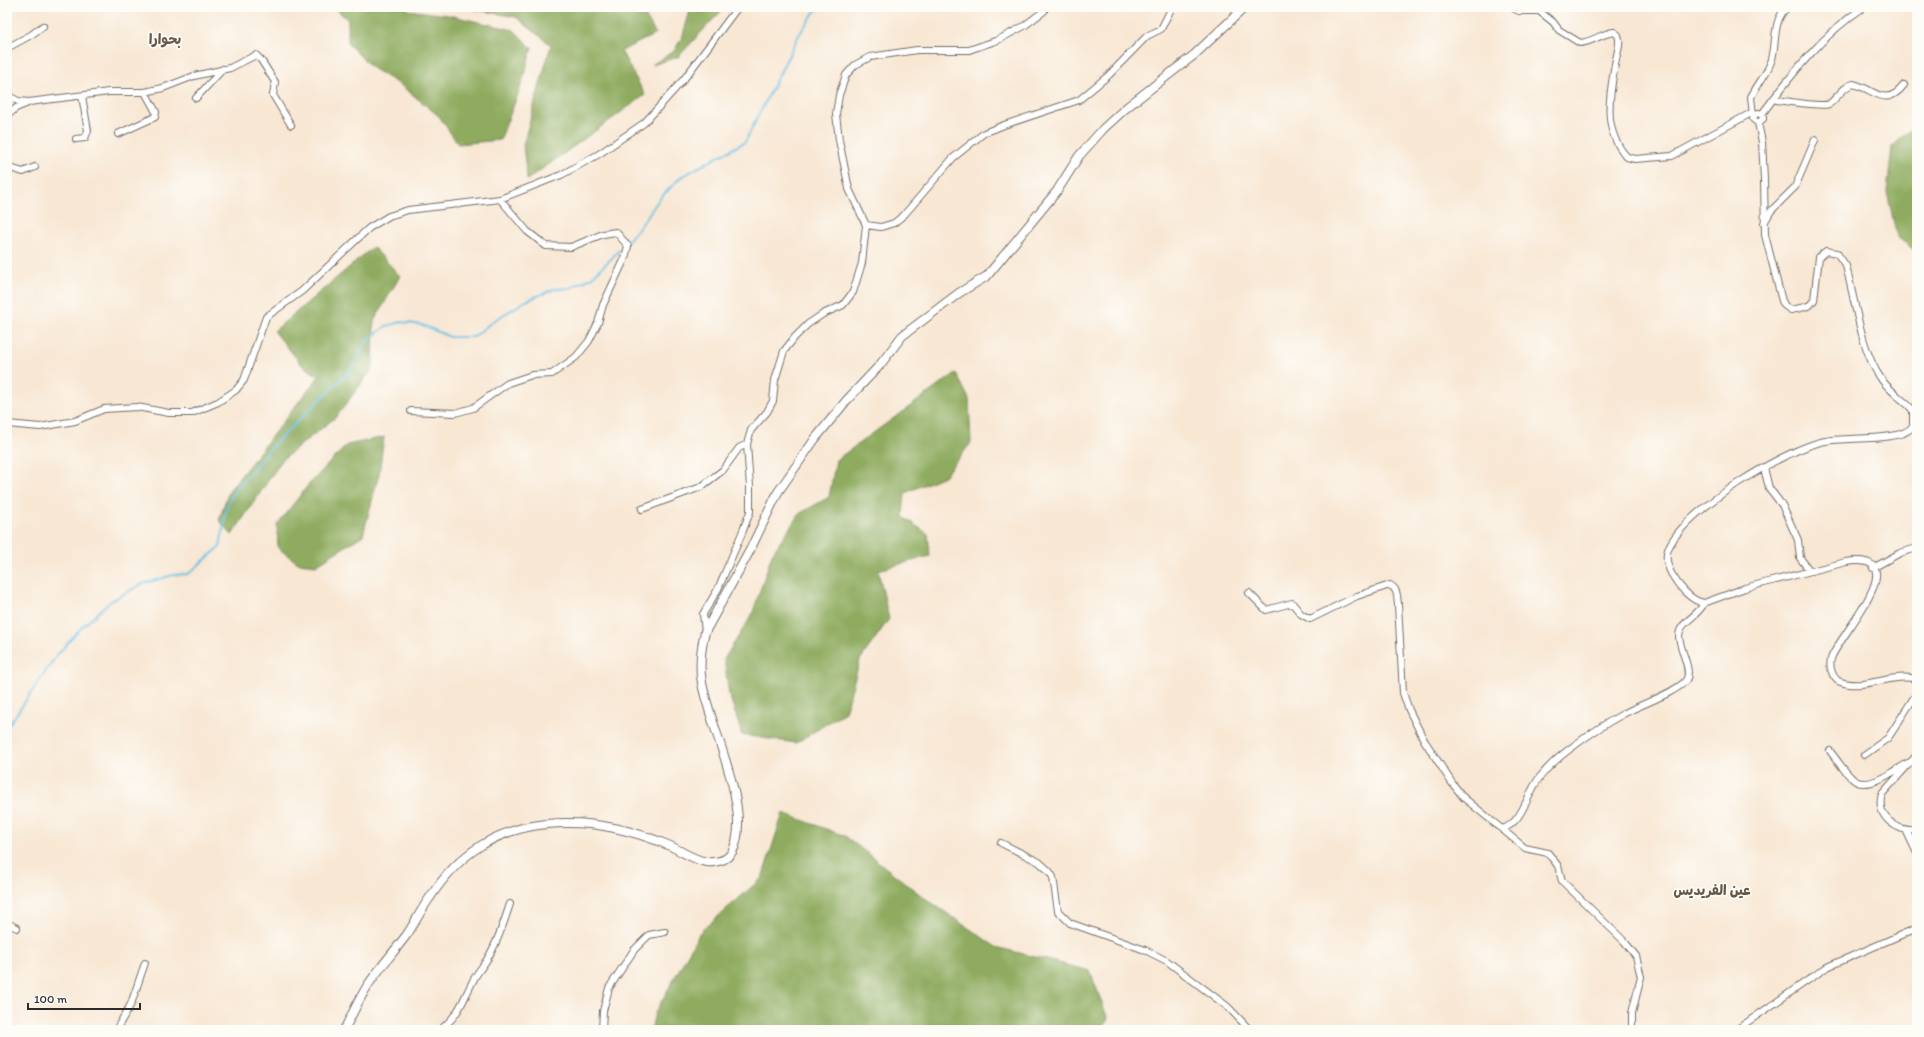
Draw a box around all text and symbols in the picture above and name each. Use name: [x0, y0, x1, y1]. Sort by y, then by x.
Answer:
district label: بحوارا: [149, 31, 181, 48]
district label: عين الفريديس: [1673, 882, 1751, 899]
scale bar: [28, 985, 140, 1011]
text: 100 m: [34, 992, 67, 1006]

